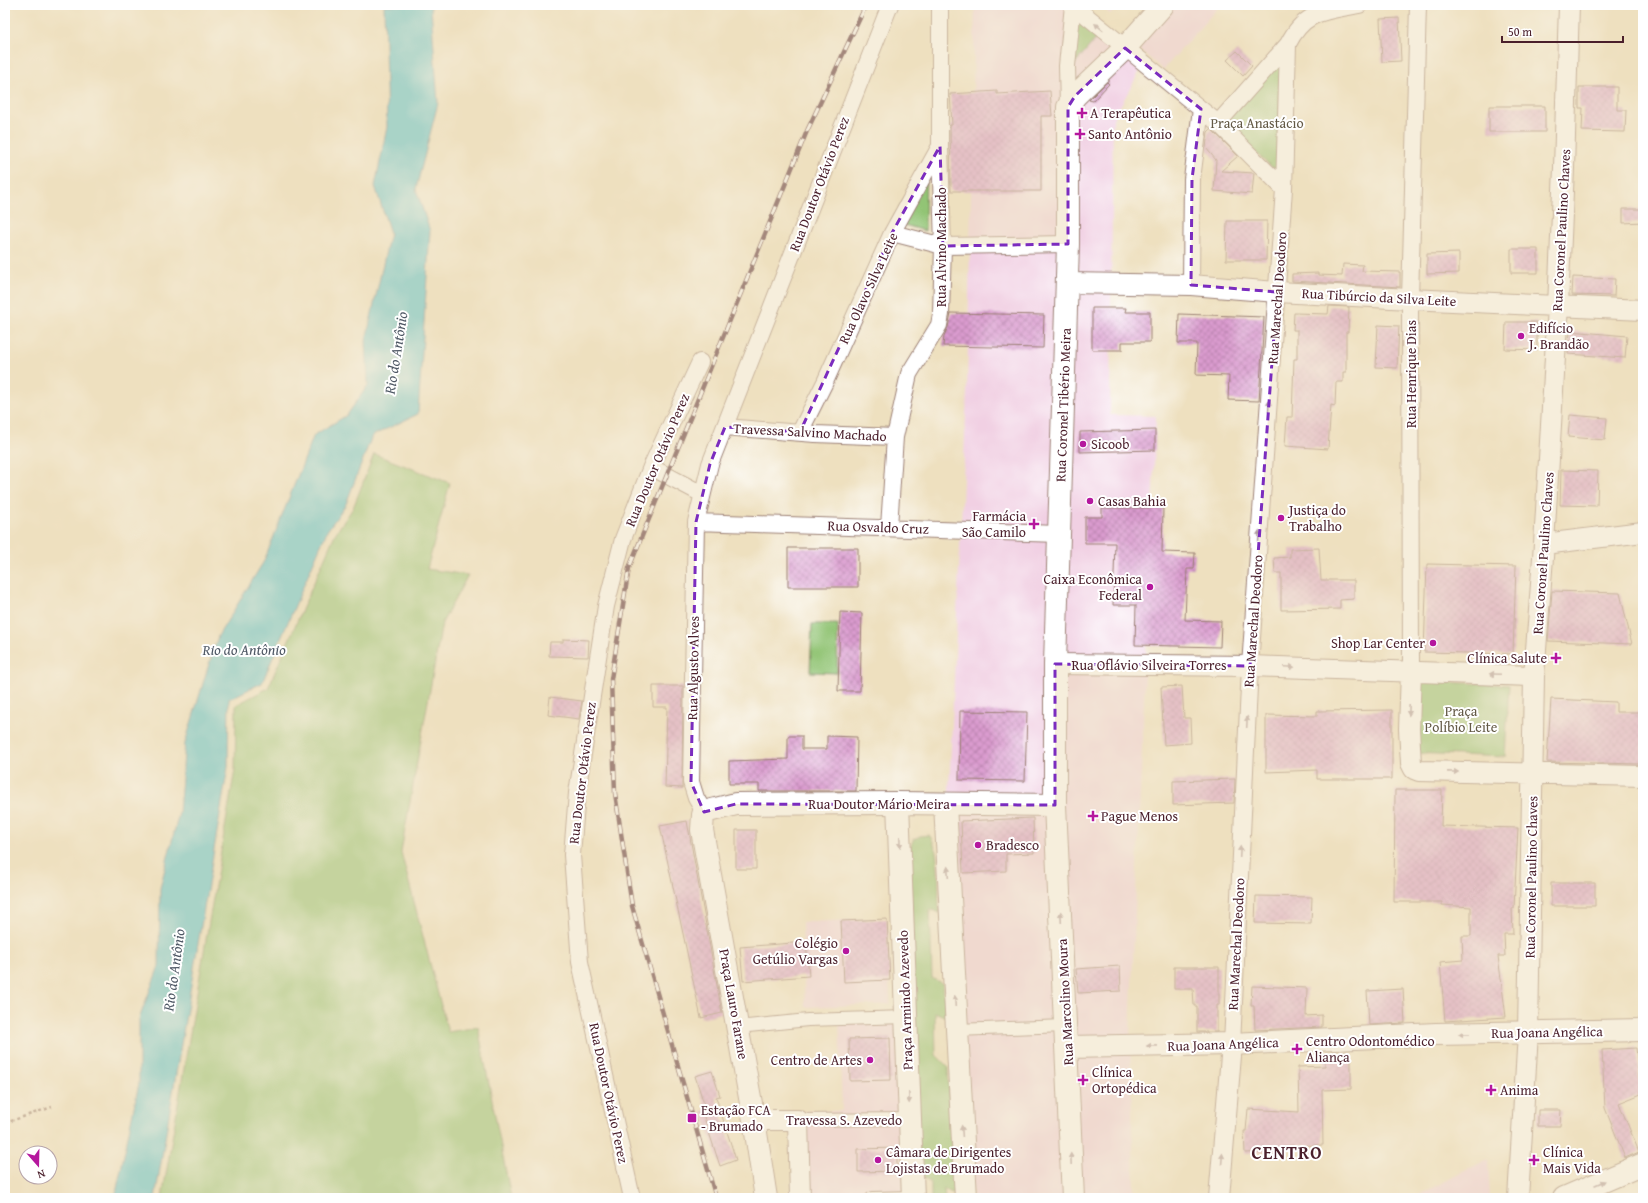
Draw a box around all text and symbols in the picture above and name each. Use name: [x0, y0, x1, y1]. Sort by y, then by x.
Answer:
scale bar: [1502, 18, 1623, 44]
one-way arrow: [1093, 22, 1104, 31]
text: 50 m: [1508, 23, 1532, 40]
place label: A Terapêutica: [1090, 103, 1171, 123]
marker: A Terapêutica: [1077, 108, 1087, 118]
park label: Praça Anastácio: [1210, 113, 1304, 133]
street label: Rua Doutor Otávio Perez: [784, 114, 854, 254]
place label: Santo Antônio: [1088, 124, 1172, 144]
marker: Santo Antônio: [1075, 129, 1085, 139]
street label: Rua Coronel Paulino Chaves: [1547, 148, 1575, 312]
street label: Rua Alvino Machado: [931, 187, 951, 307]
street label: Rua Olavo Silva Leite: [833, 229, 903, 347]
street label: Rua Marechal Deodoro: [1262, 231, 1292, 365]
street label: Rua Tibúrcio da Silva Leite: [1301, 283, 1457, 311]
water label: Rio do Antônio: [378, 310, 412, 397]
place label: Edifício J. Brandão: [1527, 318, 1589, 354]
street label: Rua Henrique Dias: [1401, 320, 1421, 428]
street label: Rua Coronel Tibério Meira: [1050, 327, 1076, 482]
marker: Edifício J. Brandão: [1516, 331, 1526, 341]
street label: Rua Doutor Otávio Perez: [620, 390, 694, 530]
one-way arrow: [1265, 400, 1272, 412]
street label: Travessa Salvino Machado: [733, 418, 887, 446]
place label: Sicoob: [1091, 434, 1130, 454]
marker: Sicoob: [1078, 439, 1088, 449]
street label: Rua Coronel Paulino Chaves: [1527, 471, 1559, 635]
place label: Casas Bahia: [1098, 491, 1166, 511]
marker: Casas Bahia: [1085, 496, 1095, 506]
place label: Justiça do Trabalho: [1287, 500, 1346, 536]
place label: Farmácia São Camilo: [962, 506, 1026, 542]
marker: Justiça do Trabalho: [1276, 513, 1286, 523]
street label: Rua Osvaldo Cruz: [827, 515, 929, 539]
marker: Farmácia São Camilo: [1029, 519, 1039, 529]
one-way arrow: [1256, 530, 1263, 542]
street label: Rua Marechal Deodoro: [1238, 554, 1268, 688]
place label: Caixa Econômica Federal: [1043, 569, 1142, 605]
marker: Caixa Econômica Federal: [1145, 582, 1155, 592]
street label: Rua Algusto Alves: [682, 616, 704, 720]
place label: Shop Lar Center: [1331, 633, 1425, 653]
marker: Shop Lar Center: [1428, 638, 1438, 648]
water label: Rio do Antônio: [201, 639, 286, 660]
place label: Clínica Salute: [1467, 648, 1547, 668]
marker: Clínica Salute: [1550, 652, 1562, 664]
street label: Rua Oflávio Silveira Torres: [1071, 655, 1227, 675]
one-way arrow: [1283, 664, 1296, 670]
one-way arrow: [1489, 671, 1501, 678]
street label: Rua Doutor Otávio Perez: [563, 701, 601, 845]
park label: Praça Políbio Leite: [1425, 701, 1498, 737]
one-way arrow: [1406, 704, 1413, 716]
one-way arrow: [1244, 715, 1250, 728]
one-way arrow: [1447, 769, 1460, 775]
street label: Rua Doutor Mário Meira: [808, 794, 950, 814]
street label: Rua Coronel Paulino Chaves: [1520, 796, 1542, 958]
place label: Pague Menos: [1101, 806, 1178, 826]
marker: Pague Menos: [1088, 811, 1098, 821]
place label: Bradesco: [986, 835, 1039, 855]
one-way arrow: [896, 836, 903, 848]
marker: Bradesco: [973, 840, 983, 850]
one-way arrow: [1237, 846, 1244, 858]
one-way arrow: [945, 866, 952, 878]
street label: Rua Marechal Deodoro: [1223, 877, 1249, 1011]
one-way arrow: [1057, 911, 1064, 923]
water label: Rio do Antônio: [157, 927, 190, 1014]
street label: Praça Armindo Azevedo: [893, 930, 917, 1070]
place label: Colégio Getúlio Vargas: [753, 933, 838, 969]
street label: Rua Marcolino Moura: [1052, 938, 1078, 1066]
marker: Colégio Getúlio Vargas: [841, 946, 851, 956]
street label: Praça Lauro Farane: [714, 947, 754, 1061]
one-way arrow: [951, 995, 958, 1007]
street label: Rua Doutor Otávio Perez: [584, 1021, 634, 1165]
street label: Rua Joana Angélica: [1491, 1021, 1603, 1043]
one-way arrow: [1458, 1030, 1470, 1037]
place label: Centro Odontomédico Aliança: [1306, 1031, 1435, 1067]
street label: Rua Joana Angélica: [1167, 1032, 1280, 1056]
one-way arrow: [1145, 1043, 1158, 1049]
marker: Centro Odontomédico Aliança: [1291, 1043, 1303, 1055]
place label: Centro de Artes: [771, 1050, 862, 1070]
marker: Centro de Artes: [865, 1055, 875, 1065]
place label: Clínica Ortopédica: [1092, 1062, 1157, 1098]
marker: Clínica Ortopédica: [1077, 1074, 1089, 1086]
place label: Anima: [1500, 1080, 1539, 1100]
marker: Anima: [1485, 1084, 1497, 1096]
one-way arrow: [906, 1092, 912, 1105]
place label: Estação FCA - Brumado: [701, 1100, 771, 1136]
street label: Travessa S. Azevedo: [786, 1110, 902, 1130]
marker: Estação FCA - Brumado: [686, 1112, 698, 1124]
one-way arrow: [959, 1125, 966, 1137]
district label: CENTRO: [1252, 1139, 1322, 1166]
place label: Câmara de Dirigentes Lojistas de Brumado: [886, 1142, 1011, 1178]
place label: Clínica Mais Vida: [1543, 1142, 1601, 1178]
north arrow: [18, 1145, 58, 1185]
one-way arrow: [1068, 1153, 1075, 1165]
one-way arrow: [1219, 1153, 1226, 1165]
marker: Clínica Mais Vida: [1528, 1154, 1540, 1166]
marker: Câmara de Dirigentes Lojistas de Brumado: [873, 1155, 883, 1165]
text: N: [35, 1166, 48, 1183]
one-way arrow: [1595, 1179, 1607, 1185]

